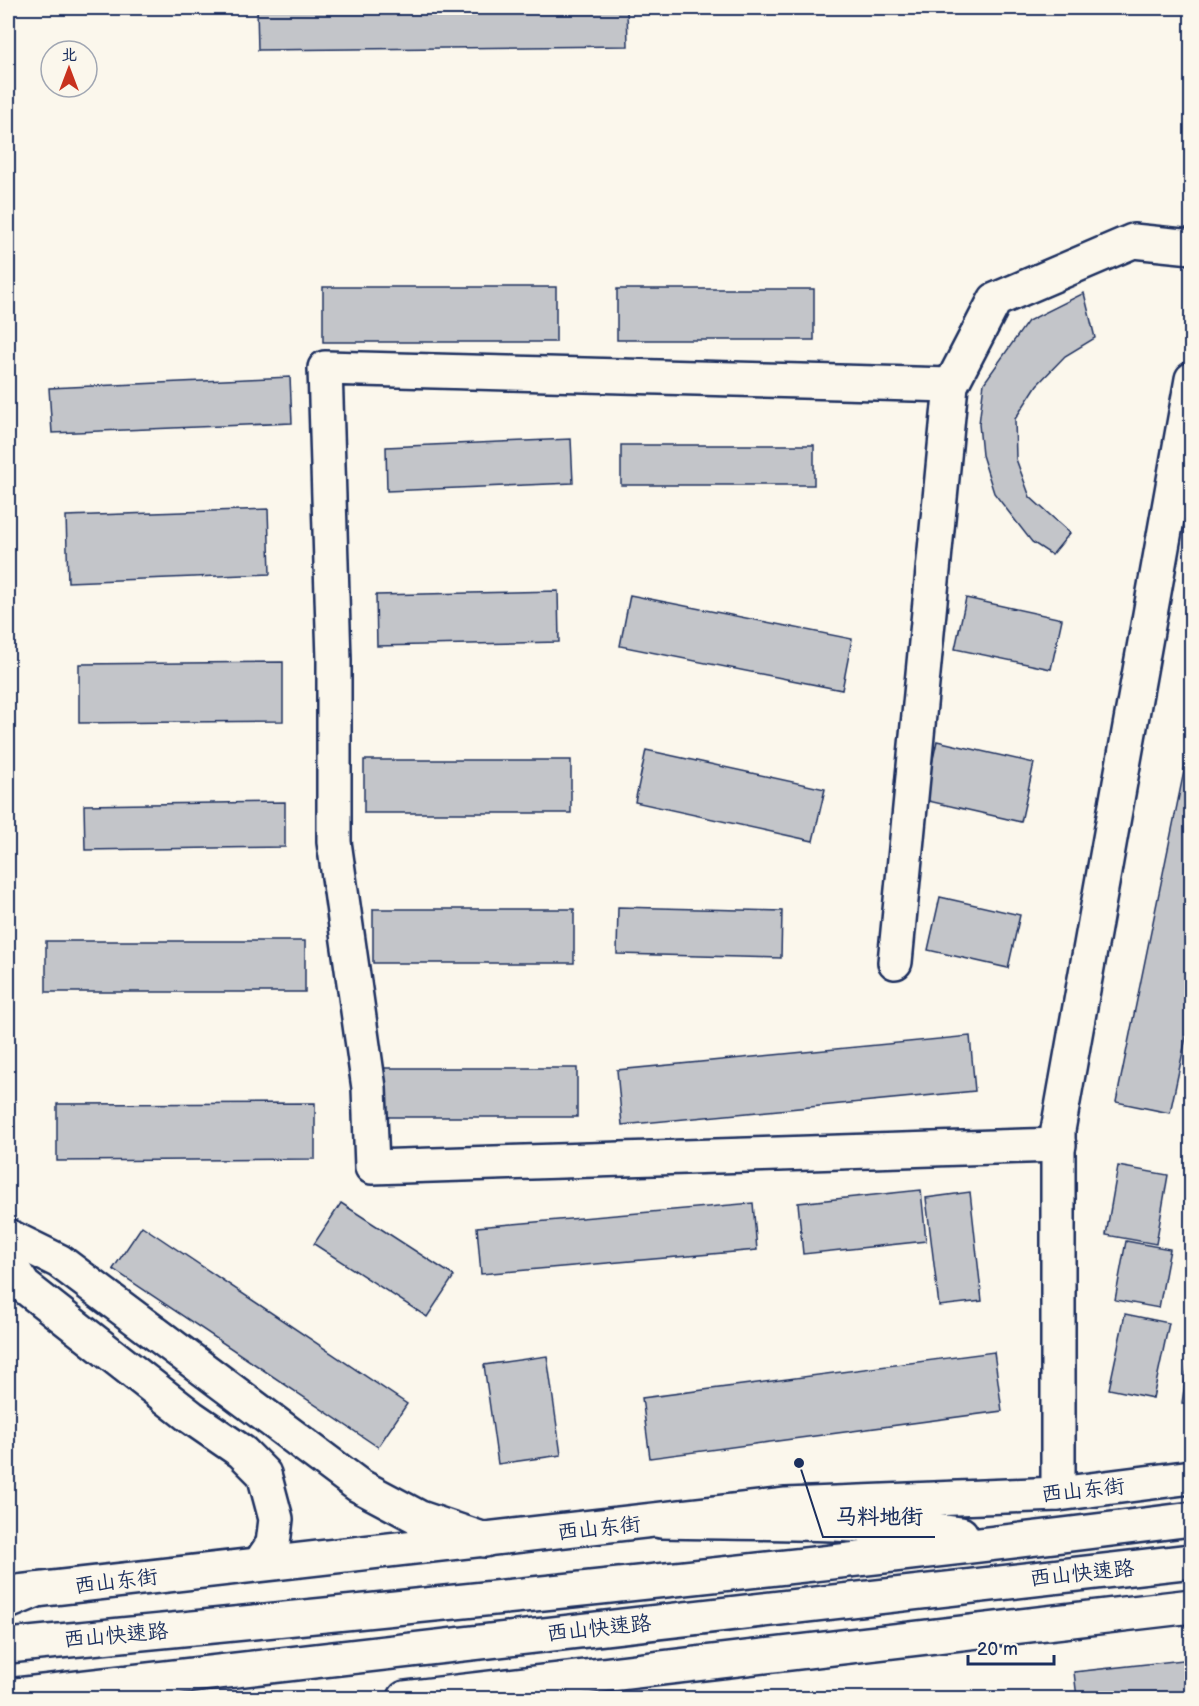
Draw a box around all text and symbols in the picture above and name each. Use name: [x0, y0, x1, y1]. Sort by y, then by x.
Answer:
north arrow: [39, 39, 99, 99]
text: 北: [61, 46, 77, 65]
street label: 西山东街: [1040, 1474, 1126, 1507]
callout: 马料地街: [823, 1497, 935, 1537]
text: 马料地街: [835, 1504, 923, 1531]
street label: 西山东街: [556, 1512, 642, 1545]
street label: 西山快速路: [1029, 1556, 1136, 1591]
street label: 西山东街: [73, 1564, 159, 1599]
street label: 西山快速路: [546, 1611, 653, 1646]
street label: 西山快速路: [63, 1618, 169, 1653]
scale bar: [968, 1628, 1054, 1666]
text: 20 m: [977, 1639, 1018, 1660]

